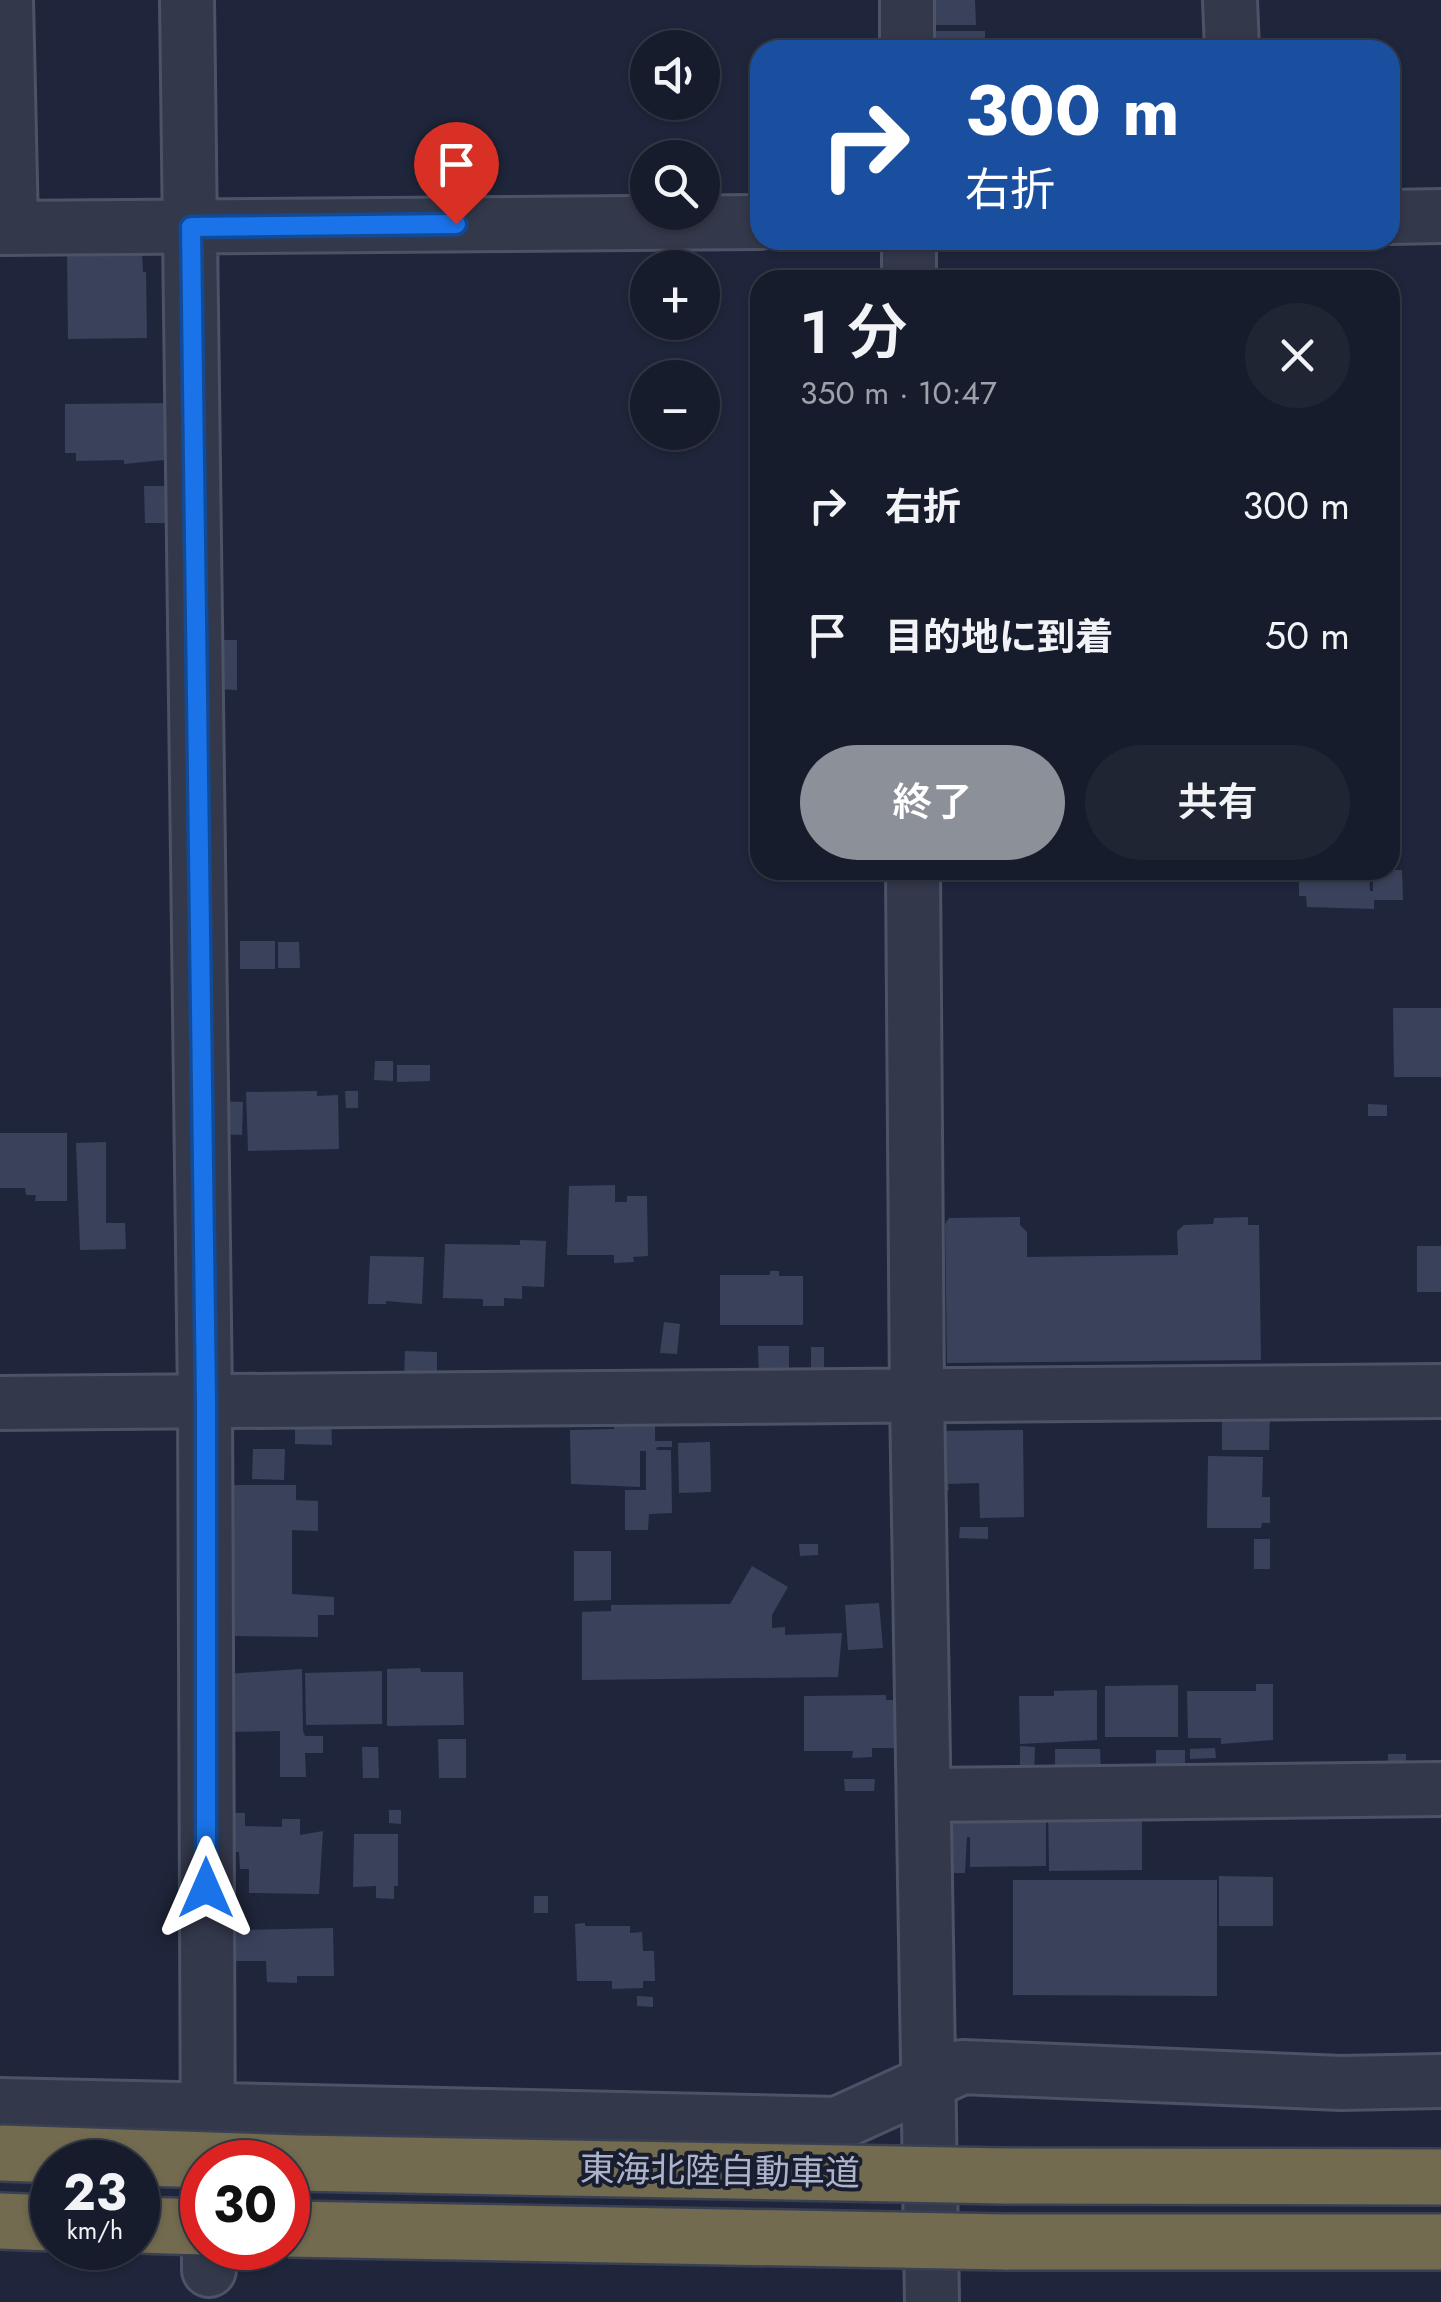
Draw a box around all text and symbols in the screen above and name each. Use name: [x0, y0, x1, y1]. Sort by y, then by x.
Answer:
map controls: [630, 30, 720, 450]
button: sound: [630, 30, 720, 120]
text: 300 m: [965, 60, 1180, 161]
icon: right: [800, 80, 930, 210]
pin: [414, 122, 499, 225]
icon: arrive: [429, 137, 484, 192]
button: search: [630, 140, 720, 230]
text: 右折: [965, 157, 1055, 222]
button: +: [630, 250, 720, 340]
text: 1 分: [800, 289, 907, 376]
button: close: [1245, 303, 1350, 408]
button: −: [630, 360, 720, 450]
text: 350 m · 10:47: [800, 370, 997, 416]
icon: right: [800, 478, 855, 533]
text: 300 m: [1243, 478, 1350, 533]
text: 右折: [885, 479, 961, 534]
icon: arrive: [800, 608, 855, 663]
text: 50 m: [1265, 608, 1350, 663]
text: 目的地に到着: [885, 609, 1113, 664]
button: 終了: [800, 745, 1065, 860]
button: 共有: [1085, 745, 1350, 860]
position arrow: [154, 1836, 258, 1940]
speed limit sign: 30: [180, 2140, 310, 2270]
street label: 東海北陸自動車道: [580, 2144, 860, 2198]
text: 23: [63, 2156, 127, 2229]
text: km/h: [67, 2212, 123, 2248]

